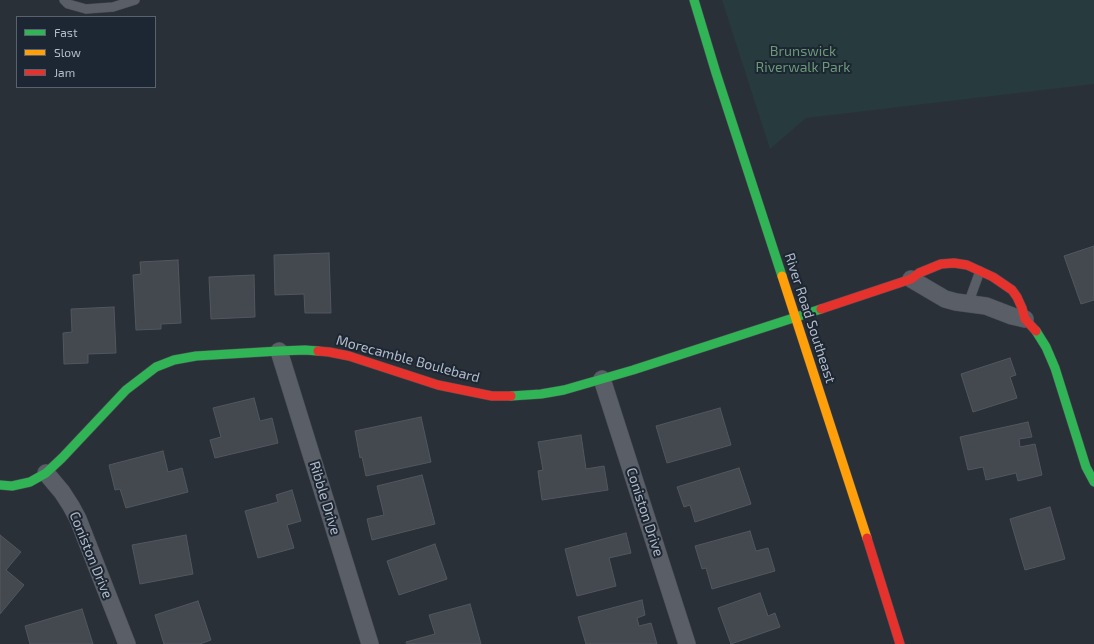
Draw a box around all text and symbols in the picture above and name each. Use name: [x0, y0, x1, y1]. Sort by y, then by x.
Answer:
legend: [16, 16, 156, 88]
text: Fast: [54, 25, 77, 39]
park label: Brunswick Riverwalk Park: [756, 43, 850, 76]
text: Slow: [54, 45, 81, 59]
text: Jam: [54, 65, 75, 79]
street label: River Road Southeast: [781, 251, 839, 385]
street label: Morecamble Boulebard: [334, 332, 482, 386]
street label: Ribble Drive: [306, 459, 344, 537]
street label: Coniston Drive: [623, 465, 667, 559]
street label: Coniston Drive: [66, 509, 116, 601]

